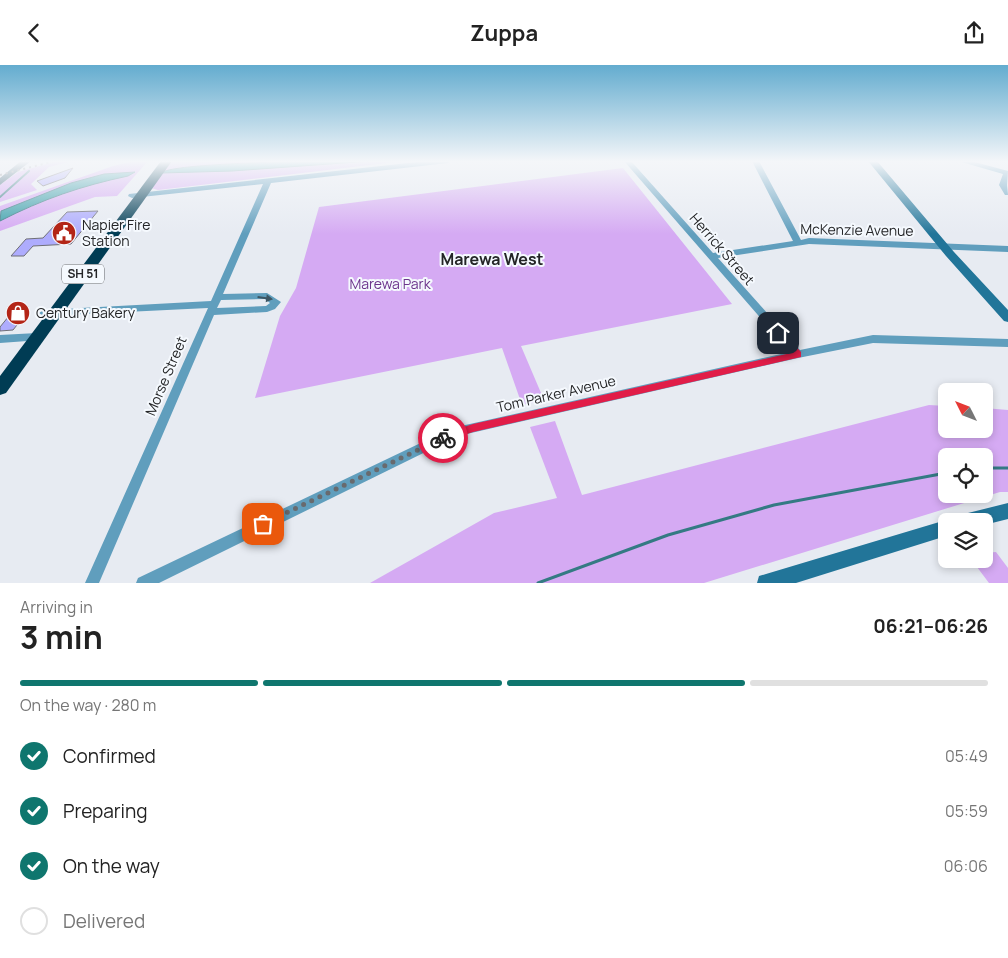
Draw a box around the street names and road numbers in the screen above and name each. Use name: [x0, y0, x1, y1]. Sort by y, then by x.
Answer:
street label: Herrick Street: [686, 209, 759, 289]
street label: McKenzie Avenue: [800, 219, 914, 240]
road number: SH 51: [62, 265, 104, 283]
street label: Morse Street: [140, 333, 191, 418]
street label: Tom Parker Avenue: [494, 371, 617, 416]

